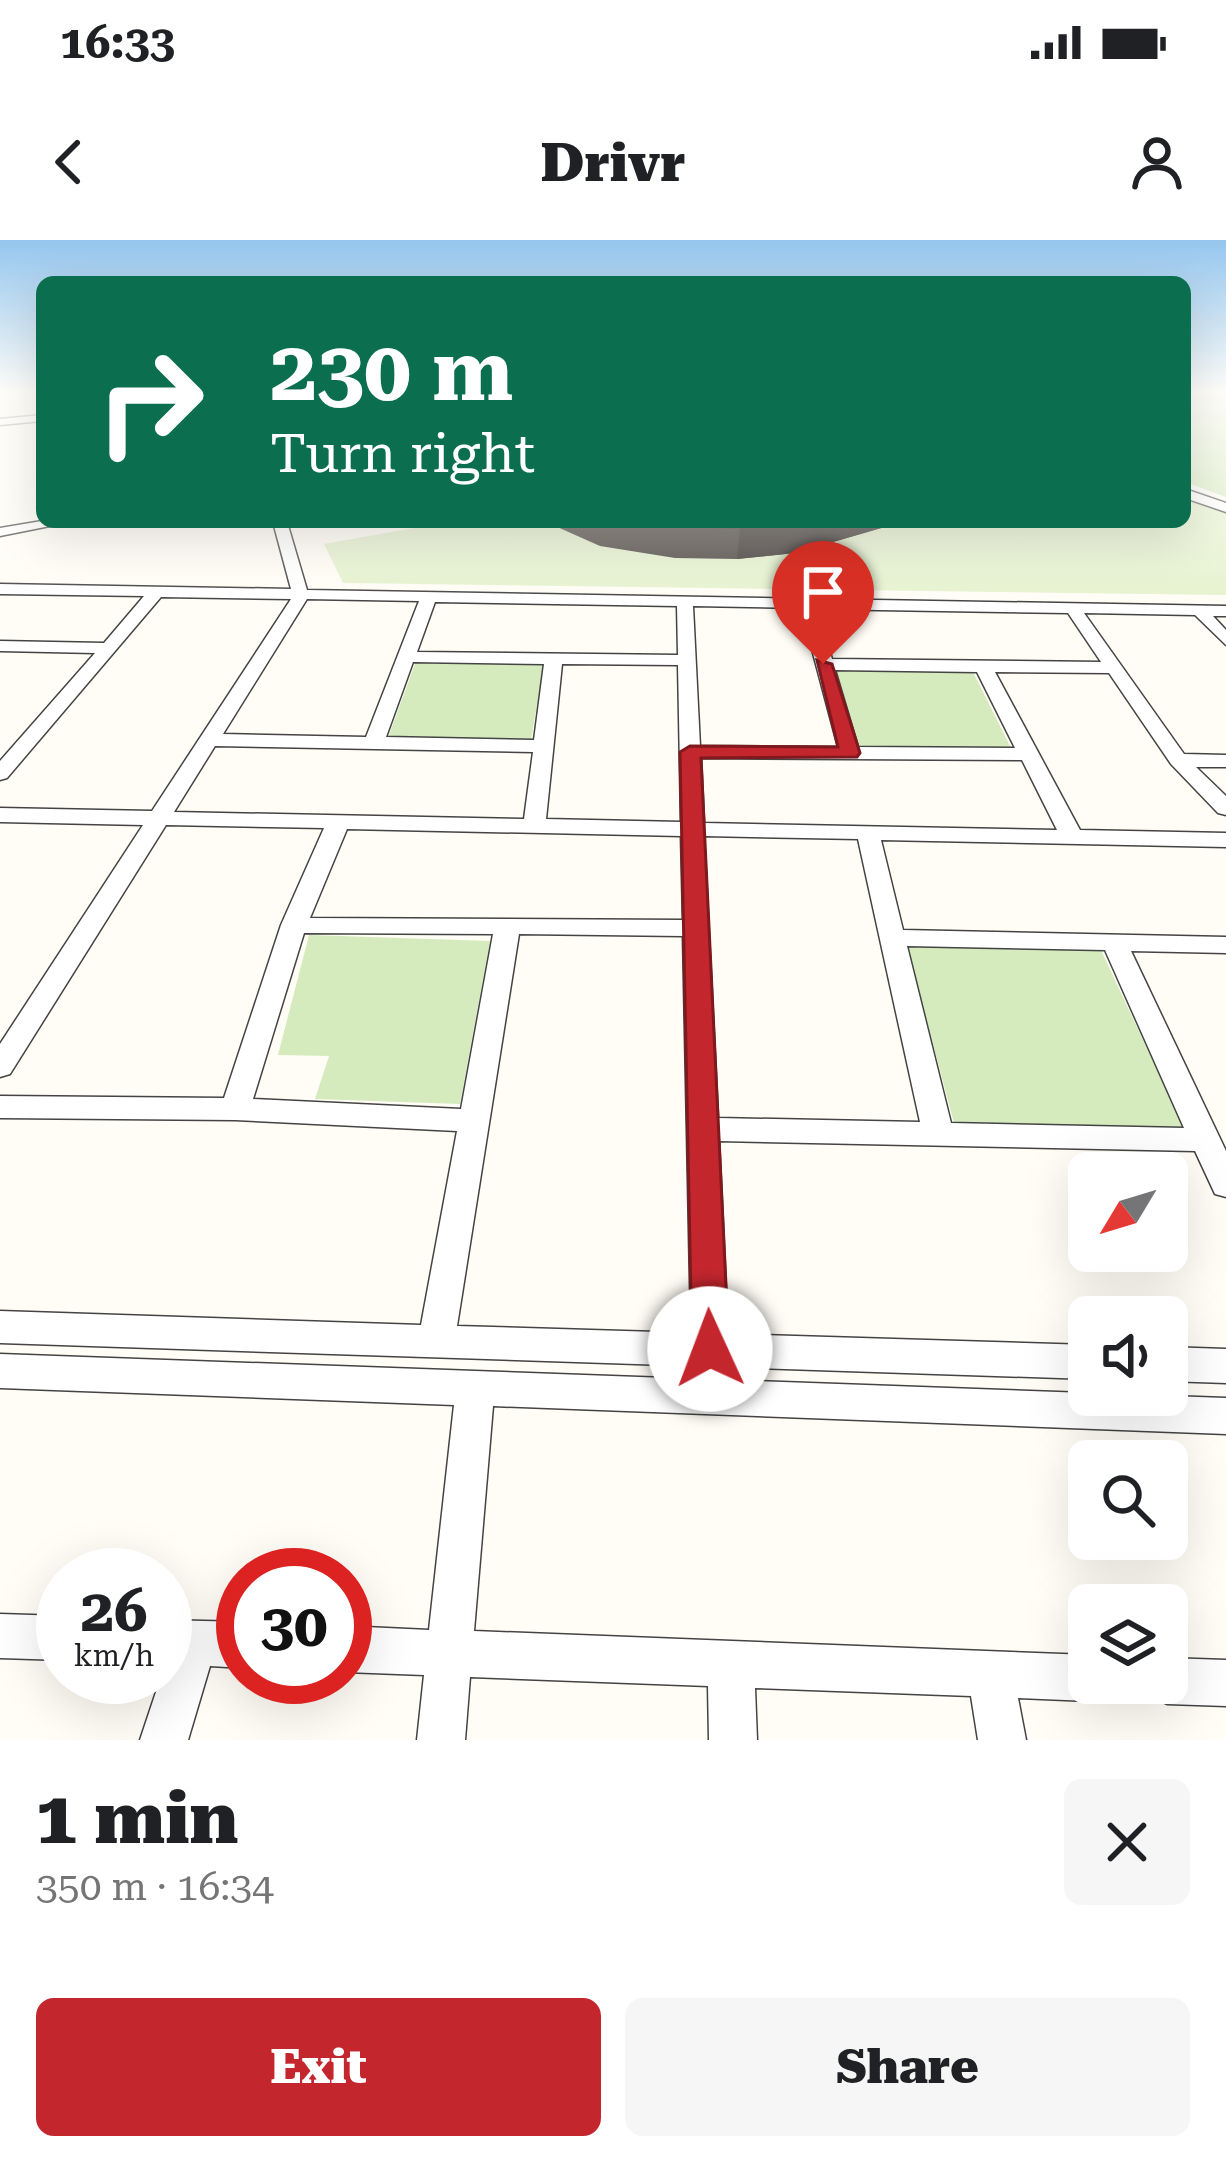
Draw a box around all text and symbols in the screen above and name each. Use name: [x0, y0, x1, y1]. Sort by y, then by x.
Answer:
text: 16:33: [60, 16, 175, 69]
icon: back: [36, 129, 102, 195]
icon: person: [1124, 129, 1190, 195]
text: Drivr: [540, 131, 686, 194]
text: 230 m: [270, 322, 513, 420]
icon: right: [72, 324, 228, 480]
text: Turn right: [270, 422, 535, 485]
pin: [772, 541, 874, 664]
icon: arrive: [790, 559, 856, 625]
north arrow: [1068, 1152, 1188, 1272]
map controls: [1068, 1152, 1188, 1704]
position arrow: [647, 1286, 773, 1412]
button: sound: [1068, 1296, 1188, 1416]
button: search: [1068, 1440, 1188, 1560]
speed limit sign: 30: [216, 1548, 372, 1704]
text: 26: [80, 1575, 148, 1646]
button: layers: [1068, 1584, 1188, 1704]
text: km/h: [74, 1638, 154, 1673]
text: 1 min: [36, 1776, 238, 1861]
button: close: [1064, 1779, 1190, 1905]
text: 350 m · 16:34: [36, 1864, 274, 1910]
button: Exit: [36, 1998, 601, 2136]
button: Share: [625, 1998, 1190, 2136]

